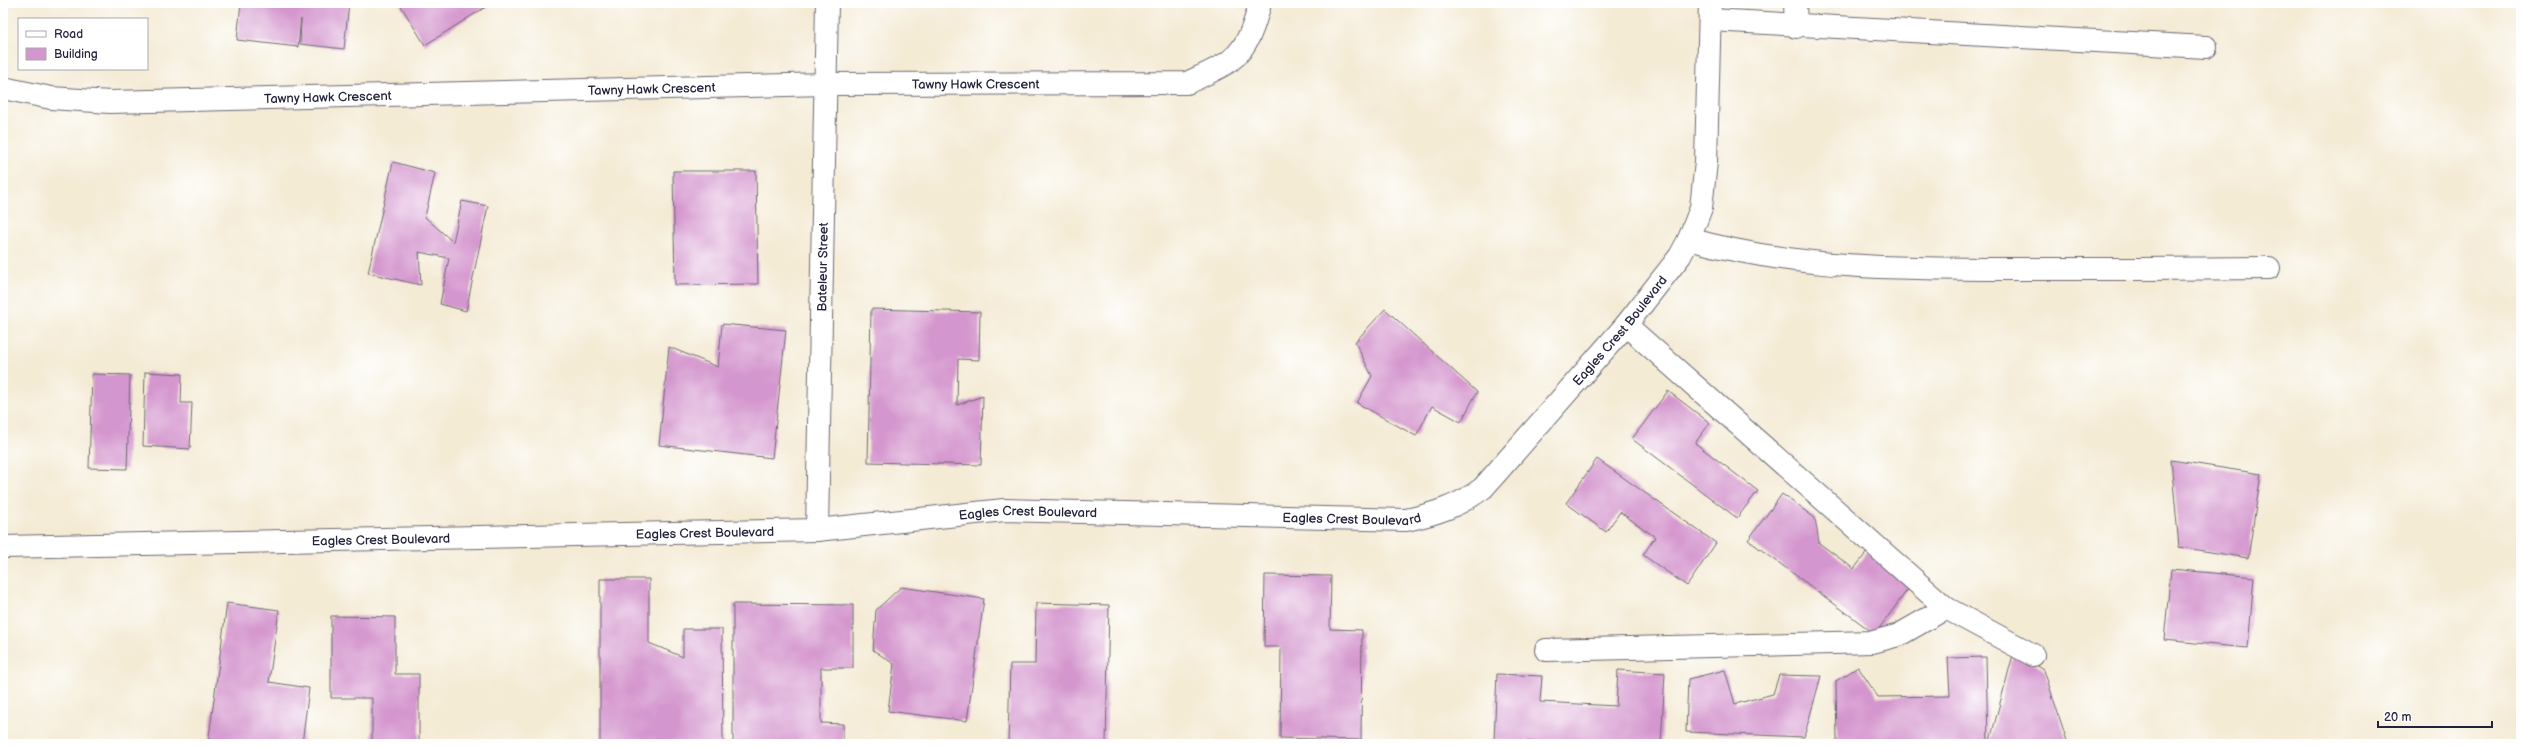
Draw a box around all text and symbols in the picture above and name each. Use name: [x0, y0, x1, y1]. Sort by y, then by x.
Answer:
legend: [18, 18, 148, 70]
text: Road: [54, 27, 83, 42]
text: Building: [54, 47, 98, 62]
street label: Tawny Hawk Crescent: [912, 76, 1040, 93]
street label: Tawny Hawk Crescent: [588, 80, 716, 99]
street label: Tawny Hawk Crescent: [264, 88, 392, 107]
street label: Bateleur Street: [814, 222, 832, 312]
street label: Eagles Crest Boulevard: [1570, 273, 1671, 389]
street label: Eagles Crest Boulevard: [958, 503, 1097, 524]
street label: Eagles Crest Boulevard: [1282, 510, 1423, 529]
street label: Eagles Crest Boulevard: [635, 524, 774, 543]
street label: Eagles Crest Boulevard: [312, 531, 450, 550]
scale bar: [2378, 703, 2492, 729]
text: 20 m: [2384, 710, 2411, 725]

